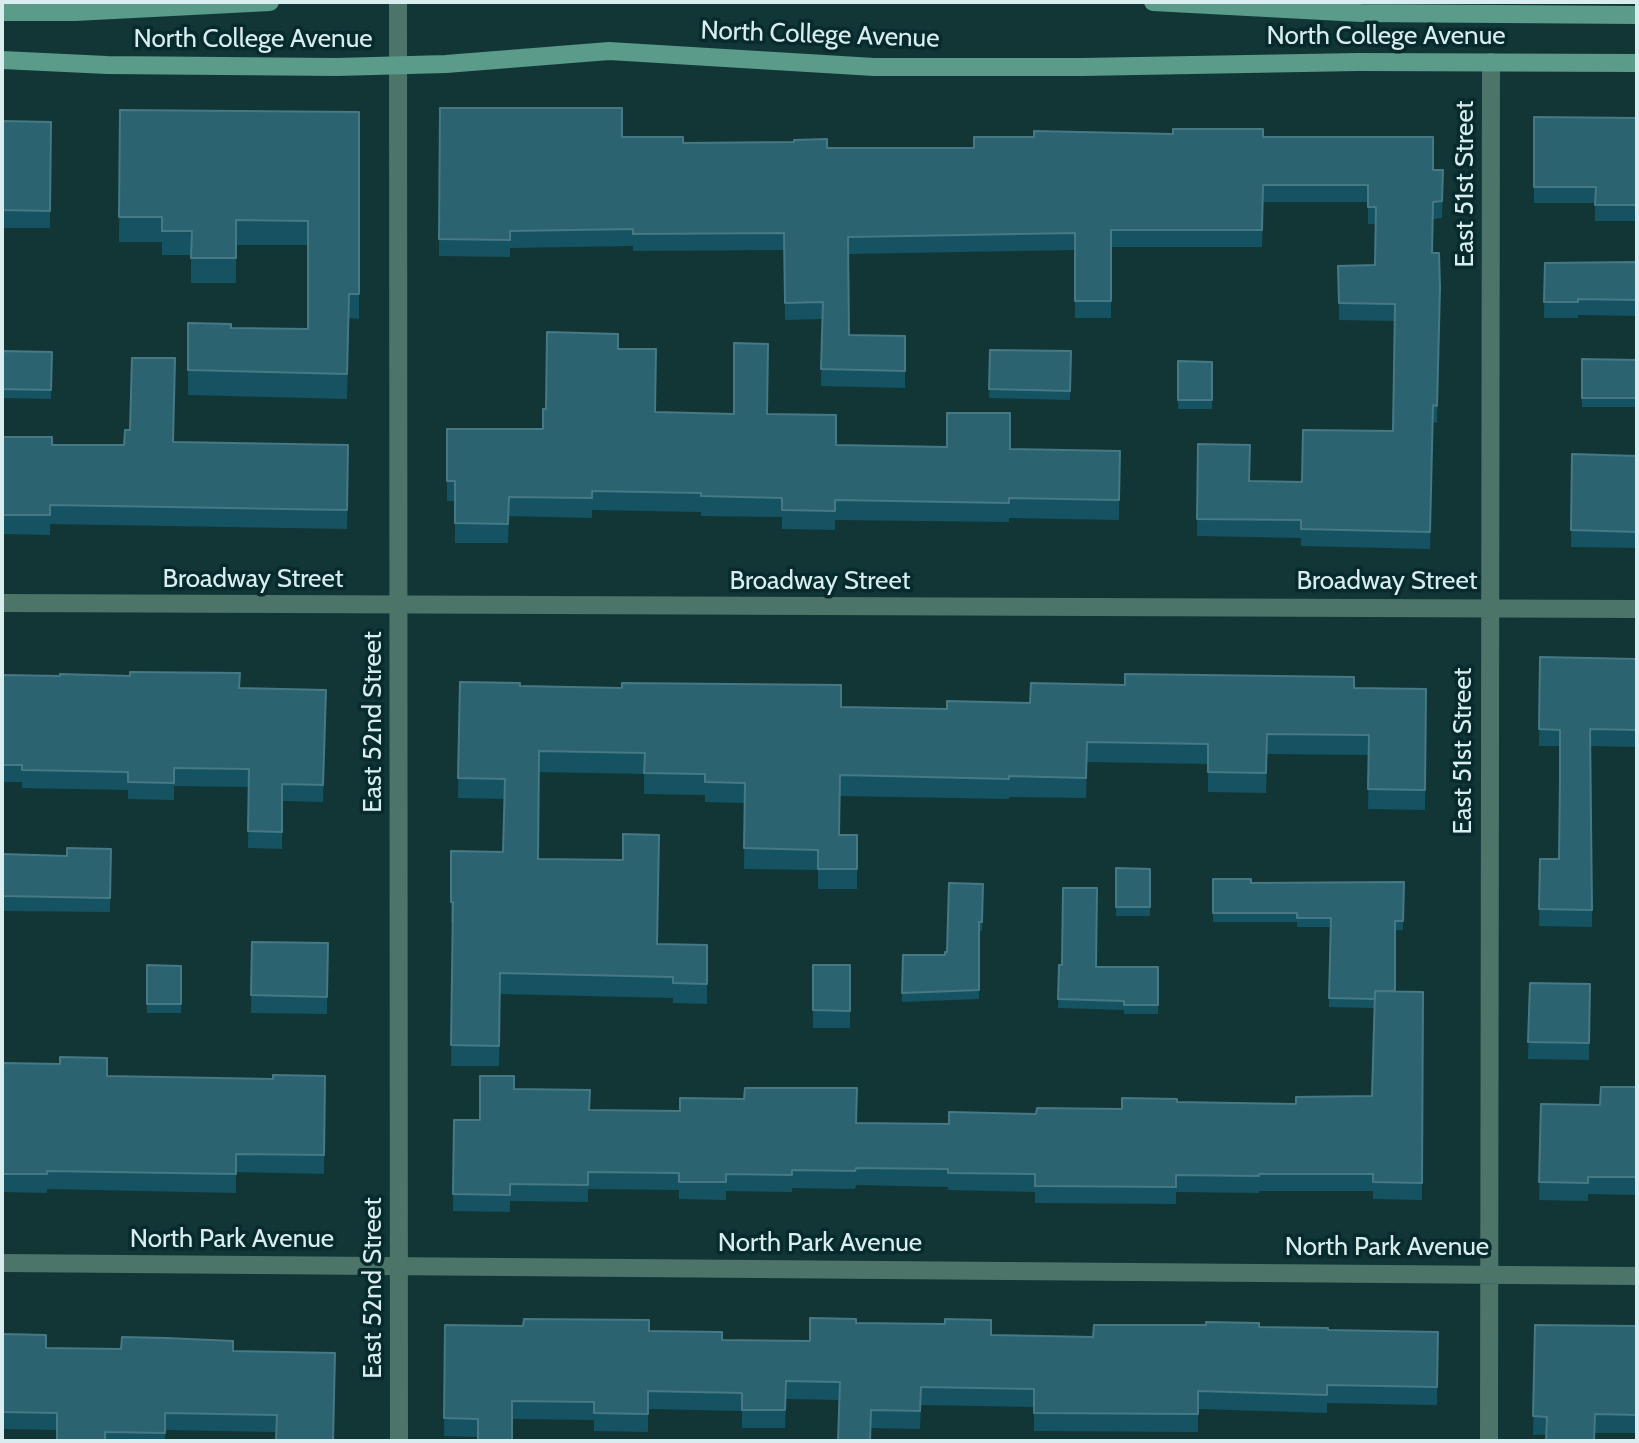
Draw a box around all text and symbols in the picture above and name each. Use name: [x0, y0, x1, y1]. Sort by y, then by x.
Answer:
street label: North College Avenue: [700, 15, 940, 55]
street label: North College Avenue: [1266, 20, 1506, 52]
street label: North College Avenue: [133, 23, 373, 55]
street label: East 51st Street: [1449, 101, 1481, 267]
street label: Broadway Street: [163, 563, 343, 595]
street label: Broadway Street: [730, 565, 910, 597]
street label: Broadway Street: [1297, 565, 1477, 597]
street label: East 52nd Street: [357, 631, 389, 813]
street label: East 51st Street: [1447, 668, 1479, 834]
street label: East 52nd Street: [357, 1197, 389, 1379]
street label: North Park Avenue: [130, 1223, 334, 1255]
street label: North Park Avenue: [718, 1227, 922, 1259]
street label: North Park Avenue: [1285, 1231, 1489, 1263]

